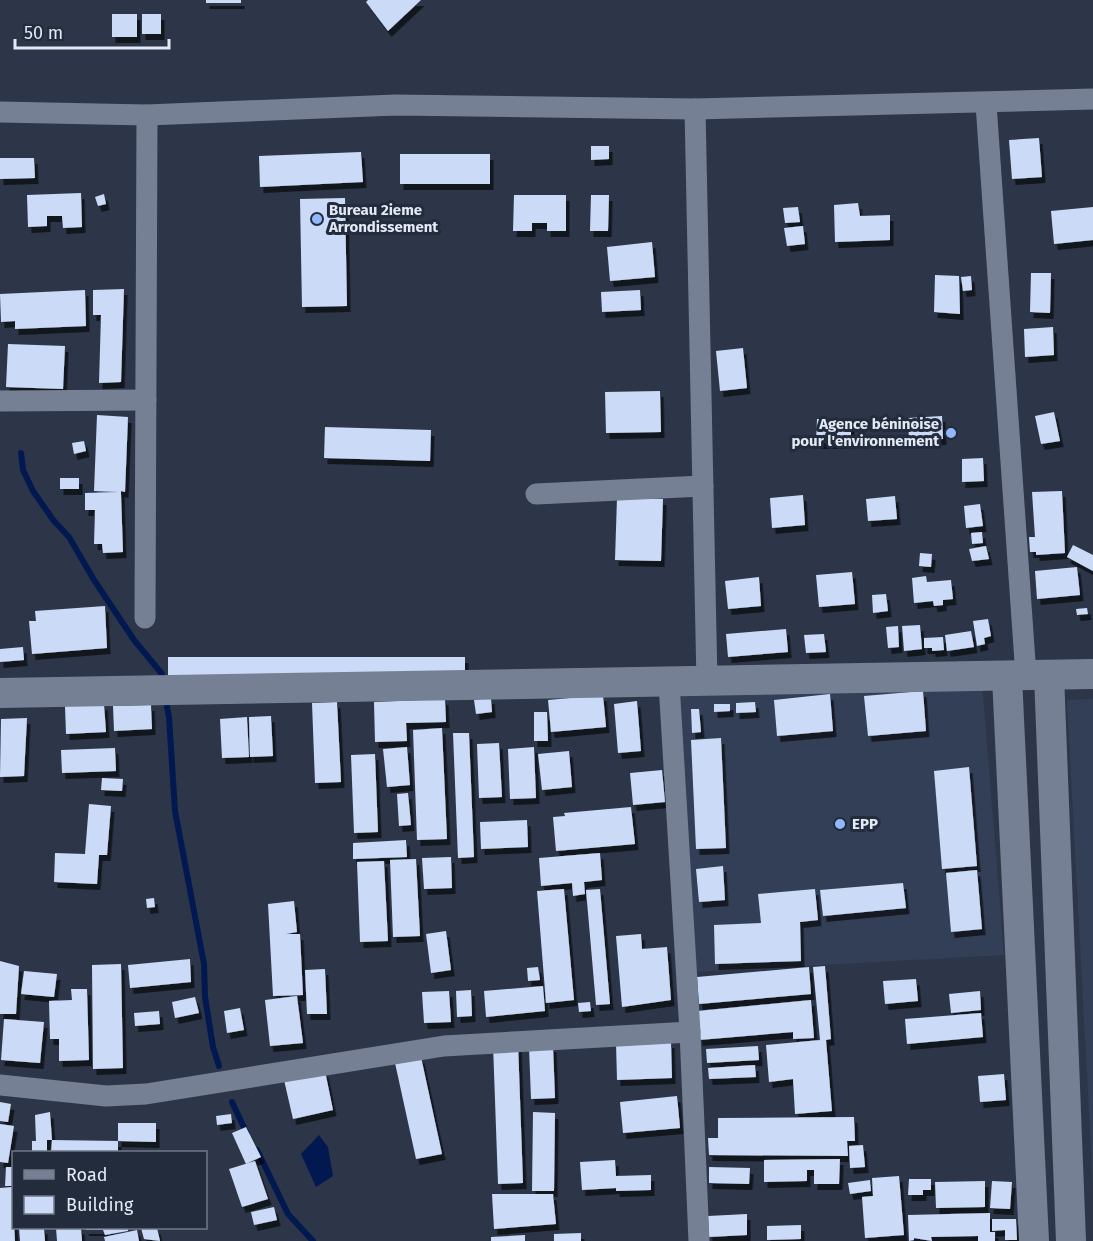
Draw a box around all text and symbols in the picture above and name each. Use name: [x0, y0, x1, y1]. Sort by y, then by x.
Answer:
scale bar: [15, 12, 170, 50]
text: 50 m: [24, 22, 63, 44]
place label: Bureau 2ieme Arrondissement: [328, 201, 438, 236]
marker: Bureau 2ieme Arrondissement: [310, 212, 324, 226]
place label: Agence béninoise pour l'environnement: [791, 415, 939, 450]
marker: Agence béninoise pour l'environnement: [944, 426, 958, 440]
place label: EPP: [852, 815, 878, 833]
marker: EPP: [833, 817, 847, 831]
legend: [12, 1151, 207, 1229]
text: Road: [66, 1164, 108, 1186]
text: Building: [66, 1194, 134, 1216]

